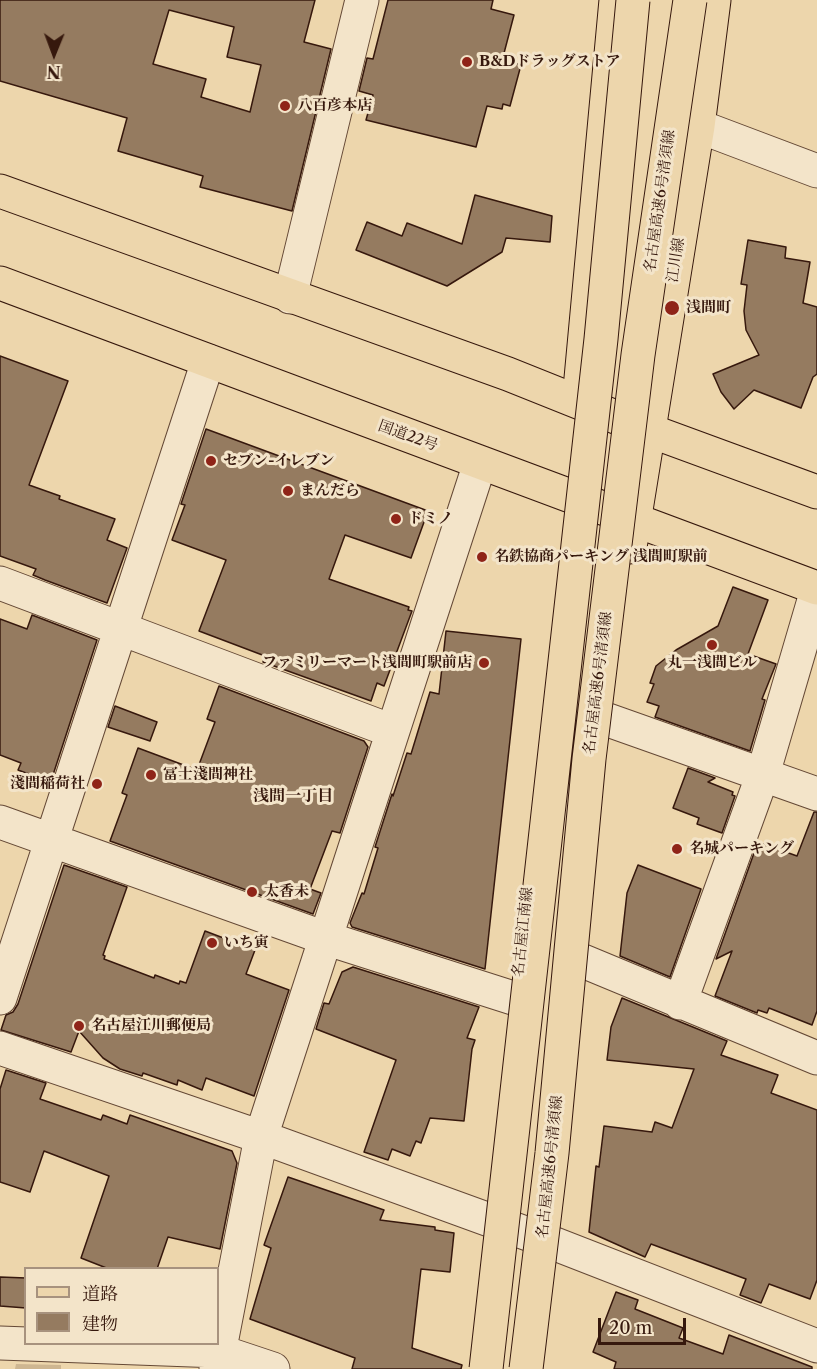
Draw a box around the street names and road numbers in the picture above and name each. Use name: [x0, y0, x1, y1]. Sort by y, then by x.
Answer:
street label: 名古屋高速6号清須線: [641, 129, 679, 273]
street label: 江川線: [664, 236, 688, 284]
street label: 国道22号: [376, 417, 440, 455]
street label: 名古屋高速6号清須線: [580, 611, 616, 755]
street label: 名古屋江南線: [509, 886, 537, 978]
street label: 名古屋高速6号清須線: [534, 1095, 566, 1239]

